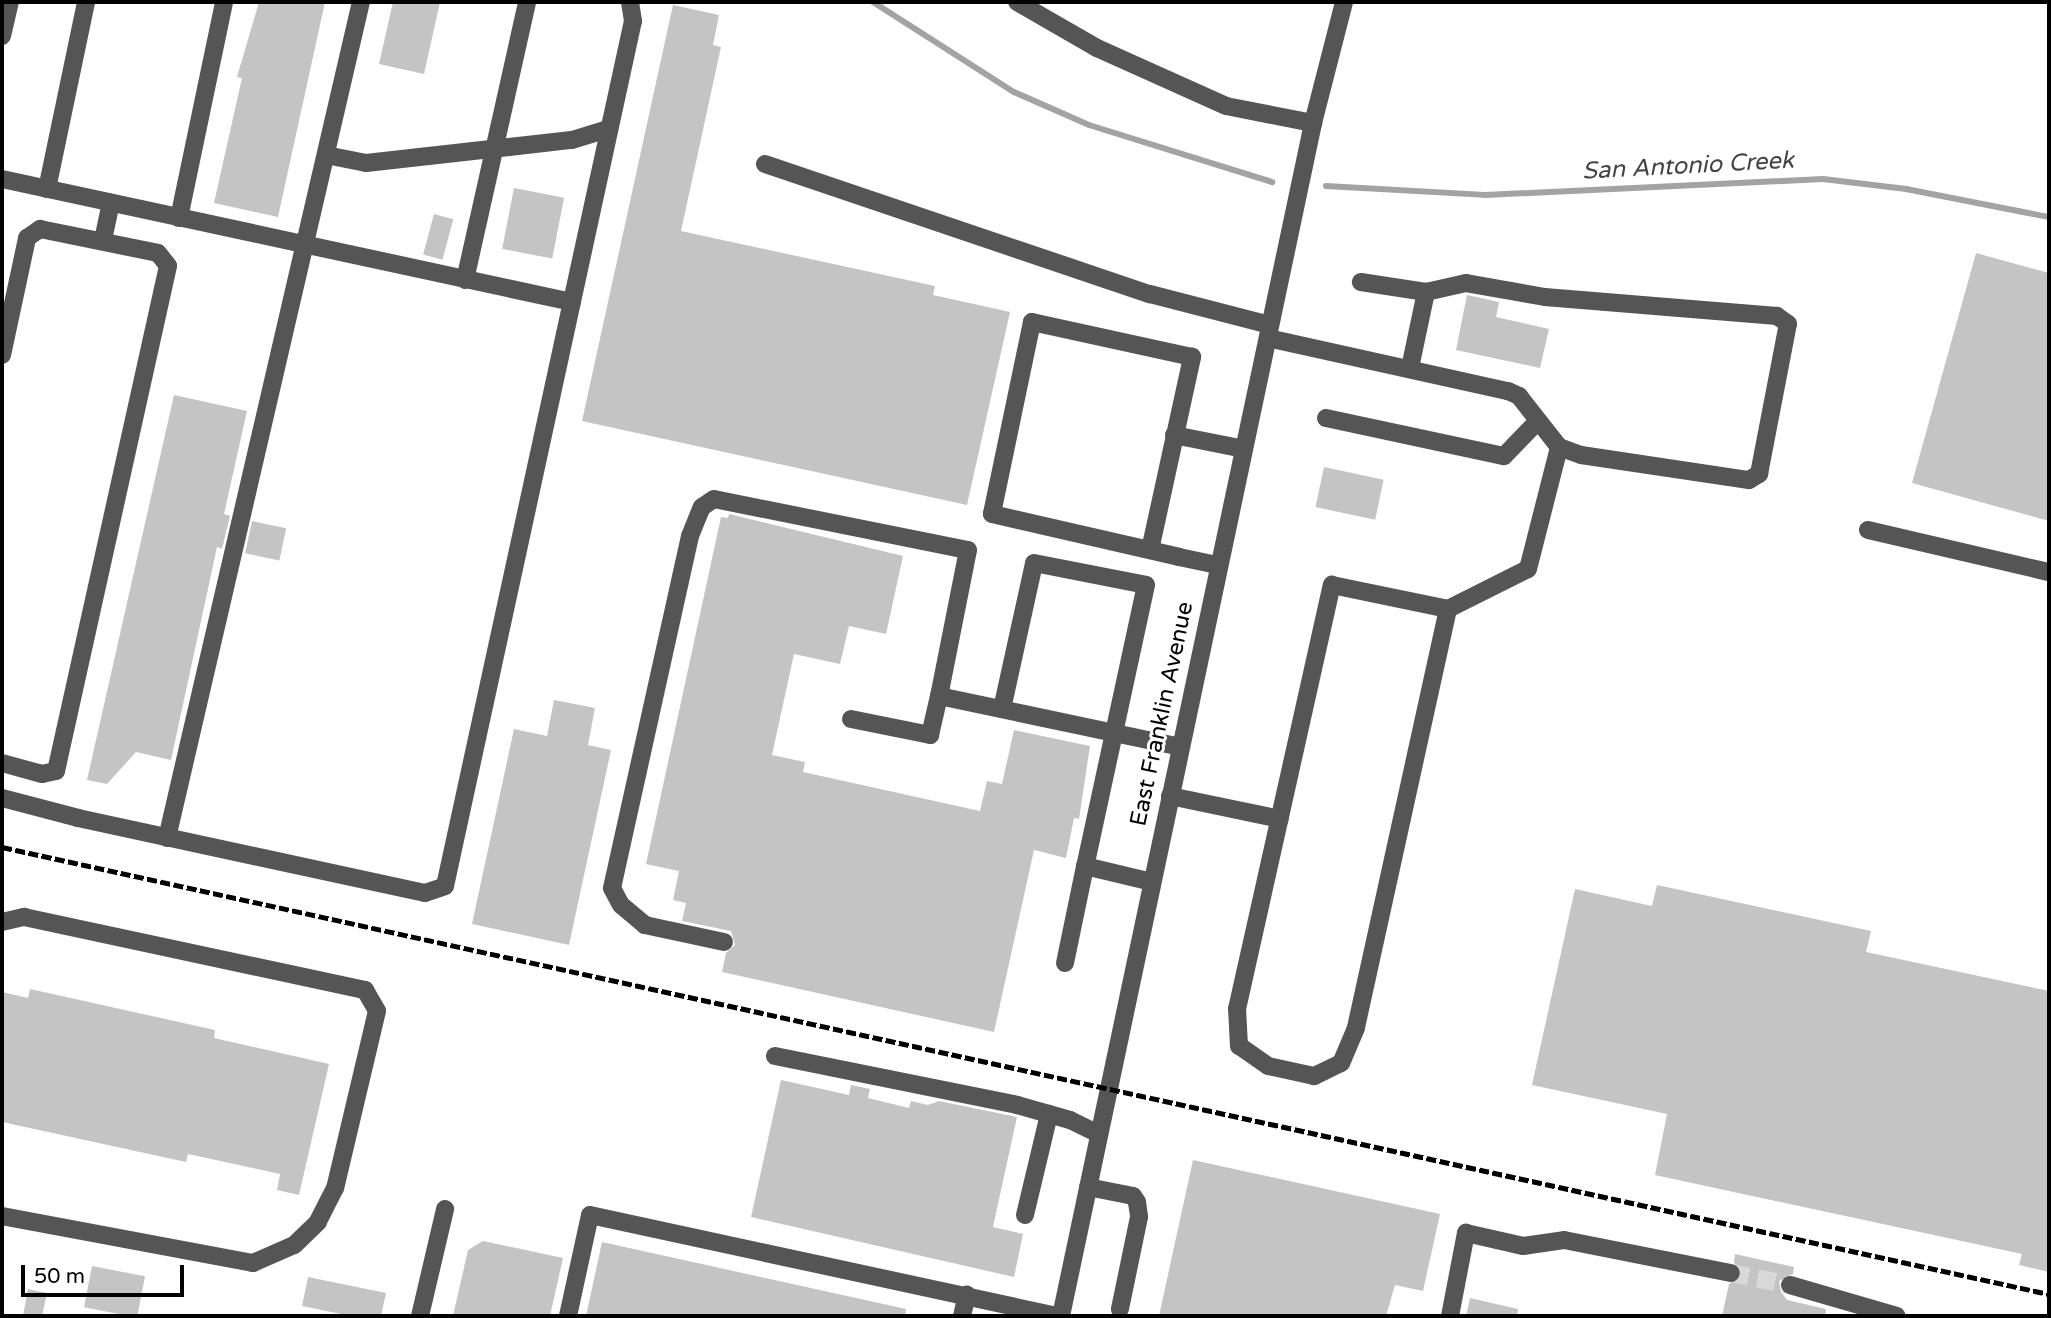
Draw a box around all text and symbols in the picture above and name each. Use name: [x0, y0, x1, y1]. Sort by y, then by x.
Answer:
water label: San Antonio Creek: [1581, 146, 1795, 186]
street label: East Franklin Avenue: [1125, 599, 1199, 829]
scale bar: [24, 1252, 187, 1296]
text: 50 m: [34, 1264, 85, 1289]

